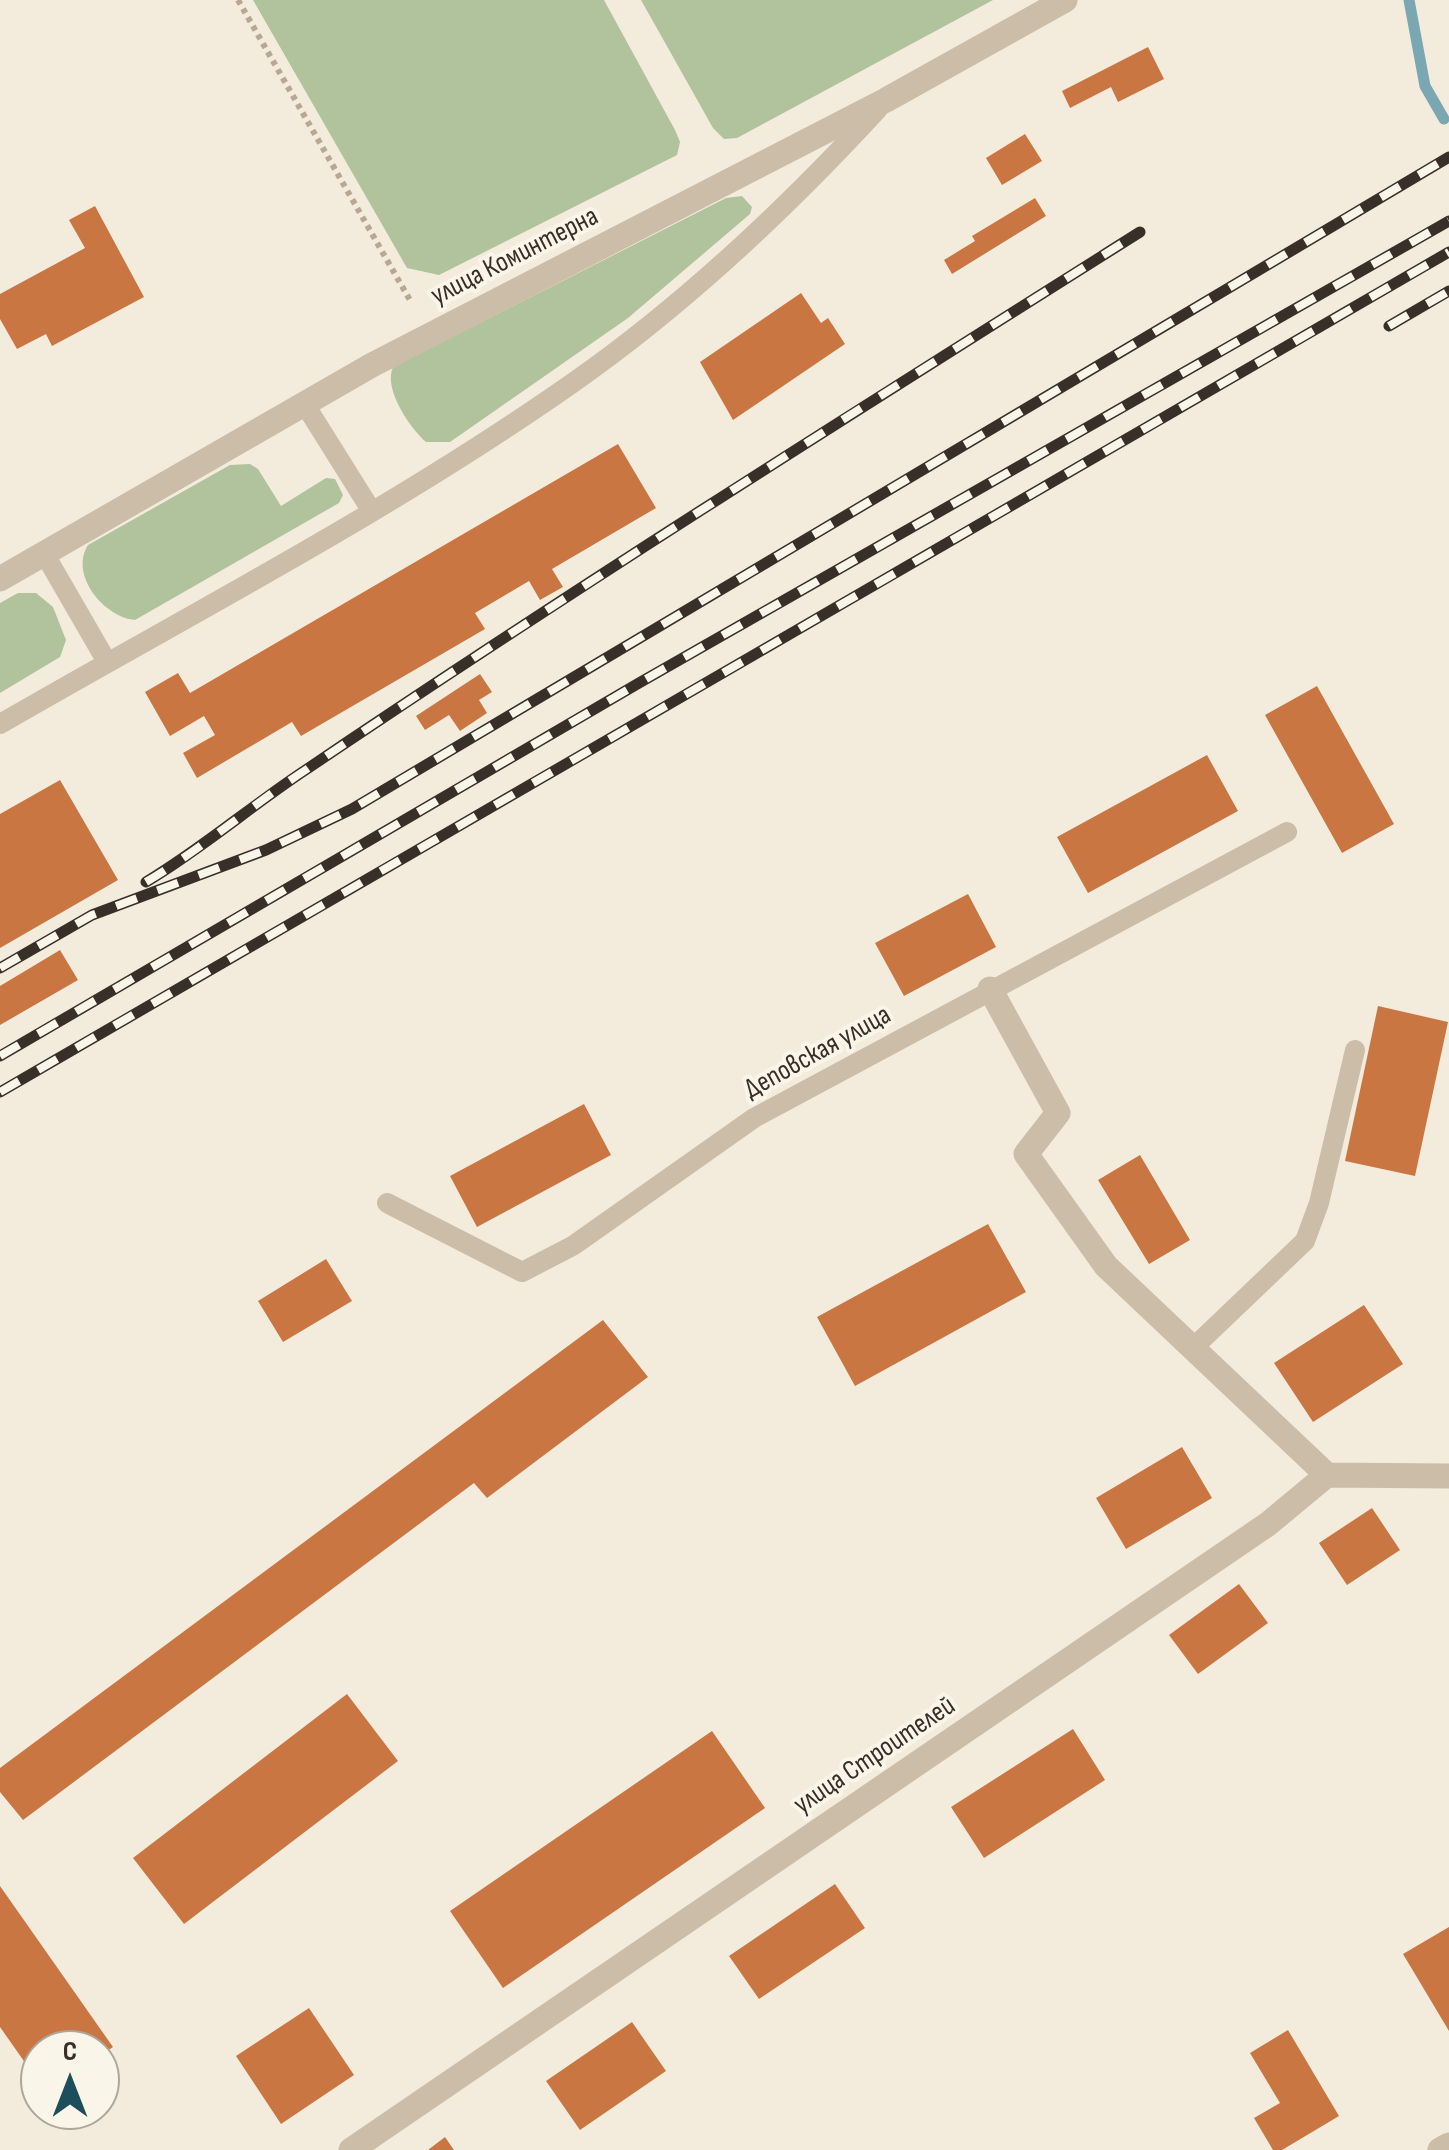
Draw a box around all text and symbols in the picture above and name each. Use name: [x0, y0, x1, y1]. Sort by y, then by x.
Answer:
street label: улица Коминтерна: [426, 200, 604, 314]
street label: Деповская улица: [739, 999, 897, 1107]
street label: улица Строителей: [788, 1690, 962, 1822]
north arrow: [20, 2030, 120, 2130]
text: С: [63, 2035, 77, 2068]

